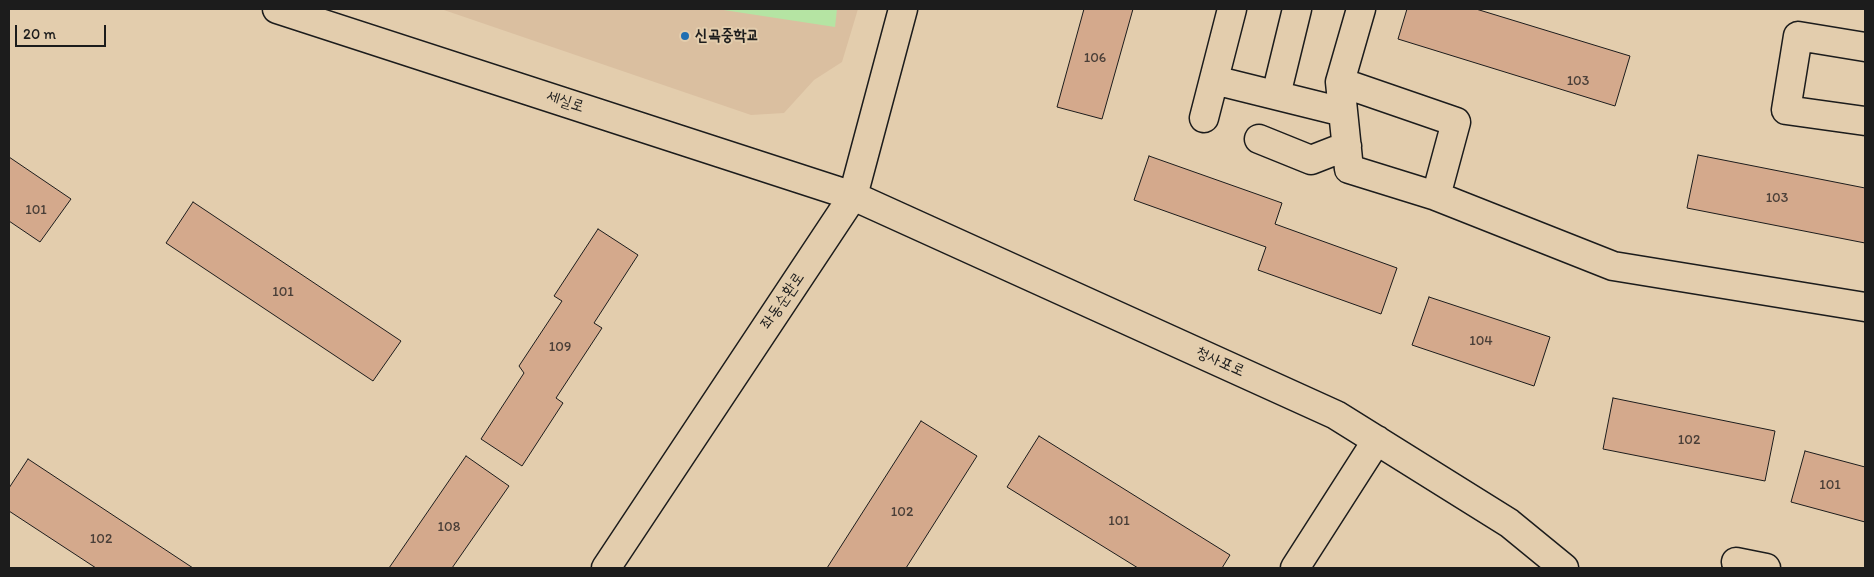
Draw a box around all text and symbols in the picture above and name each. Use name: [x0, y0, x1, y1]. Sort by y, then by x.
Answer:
scale bar: [18, 15, 109, 47]
text: 20 m: [23, 25, 56, 43]
place label: 신곡중학교: [695, 26, 759, 46]
marker: 신곡중학교: [679, 30, 691, 42]
house number: 106: [1084, 50, 1106, 66]
house number: 103: [1567, 73, 1589, 89]
street label: 세실로: [544, 87, 586, 117]
house number: 103: [1766, 190, 1788, 206]
house number: 101: [25, 202, 47, 218]
street label: 좌동순환로: [757, 269, 809, 333]
house number: 101: [272, 284, 294, 300]
house number: 104: [1469, 333, 1493, 349]
house number: 109: [549, 339, 571, 355]
street label: 청사포로: [1193, 343, 1247, 381]
house number: 102: [1678, 432, 1700, 448]
house number: 101: [1819, 477, 1841, 493]
house number: 102: [891, 504, 913, 520]
house number: 101: [1108, 513, 1130, 529]
house number: 108: [438, 519, 460, 535]
house number: 102: [90, 531, 112, 547]

